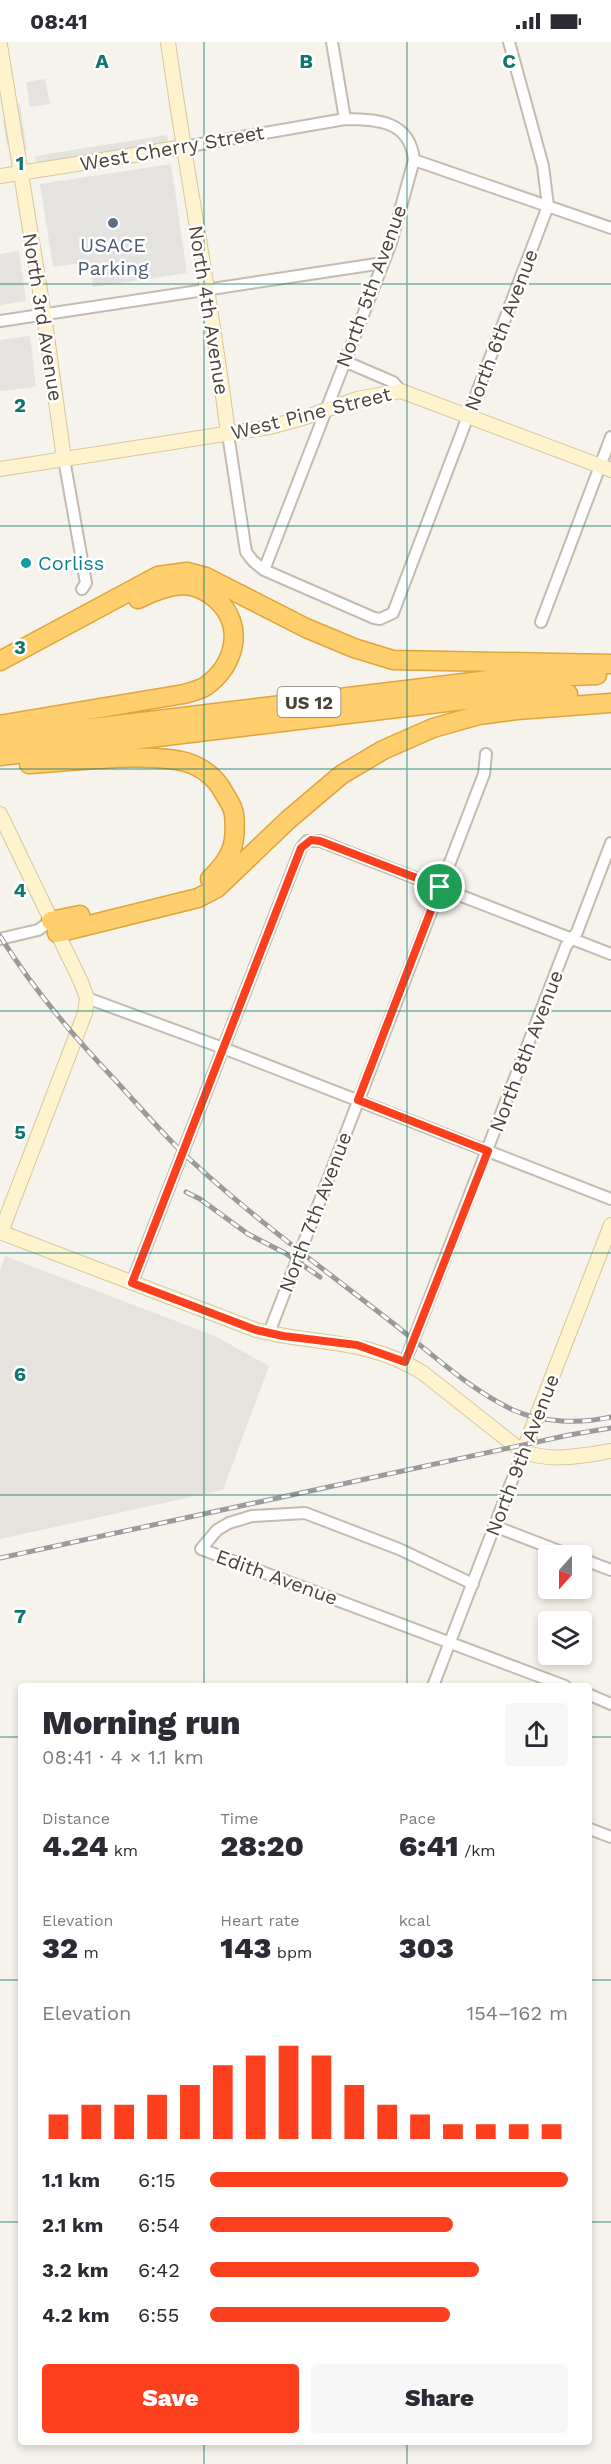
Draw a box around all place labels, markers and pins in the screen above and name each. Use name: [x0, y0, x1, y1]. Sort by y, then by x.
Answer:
marker: USACE Parking: [106, 216, 120, 230]
place label: USACE Parking: [77, 233, 149, 280]
place label: Corliss: [38, 551, 104, 575]
marker: Corliss: [19, 556, 33, 570]
pin: [414, 861, 465, 912]

